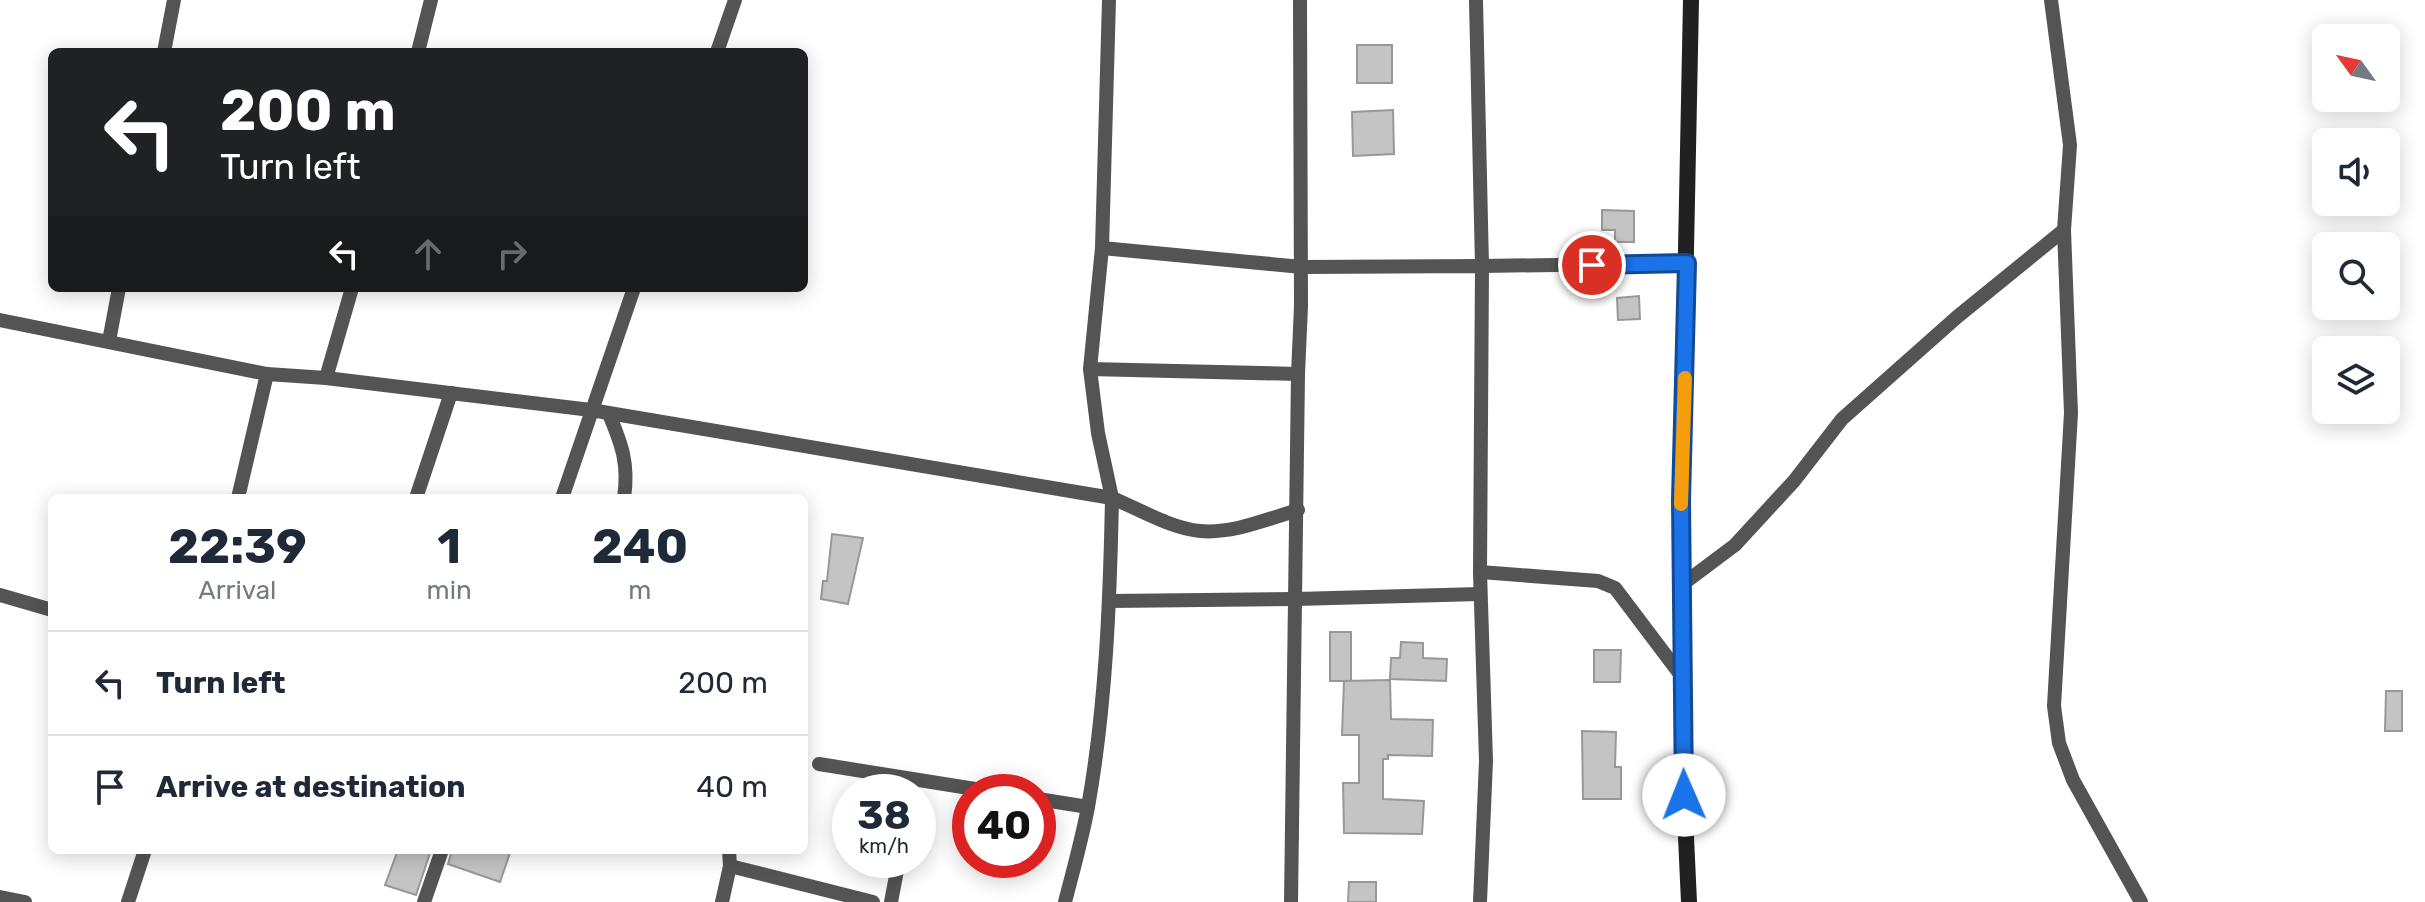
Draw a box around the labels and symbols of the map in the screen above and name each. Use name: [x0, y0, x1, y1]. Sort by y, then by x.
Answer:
north arrow: [2312, 24, 2400, 112]
pin: [1558, 231, 1626, 299]
position arrow: [1642, 753, 1726, 837]
speed limit sign: 40: [952, 774, 1056, 878]

